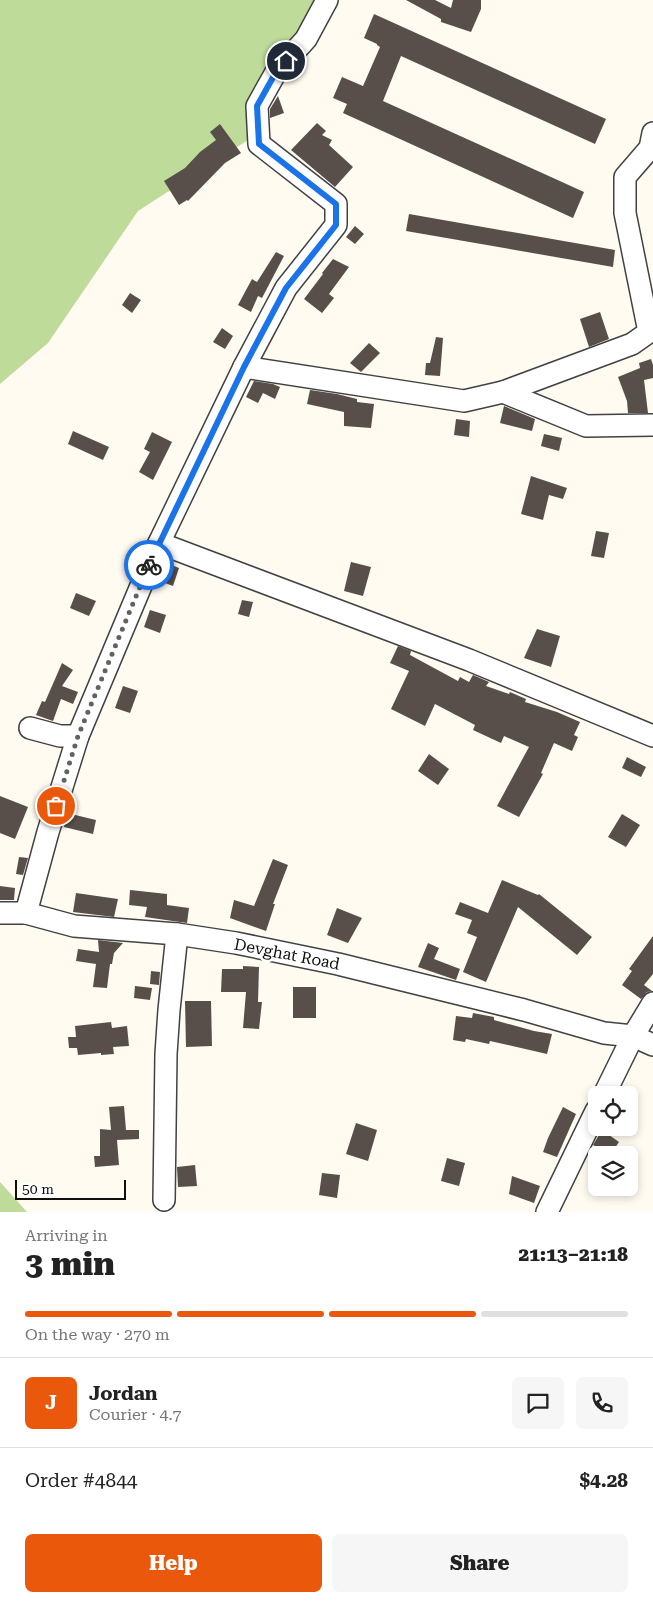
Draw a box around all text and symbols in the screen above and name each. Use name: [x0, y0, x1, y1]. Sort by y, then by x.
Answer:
pin: [265, 40, 307, 82]
icon: home: [272, 47, 300, 75]
courier: [124, 540, 174, 590]
icon: bike: [135, 551, 163, 579]
pin: [35, 785, 77, 827]
icon: bag: [42, 792, 70, 820]
street label: Devghat Road: [232, 934, 342, 974]
map controls: [588, 1086, 638, 1196]
button: locate: [588, 1086, 638, 1136]
button: layers: [588, 1146, 638, 1196]
scale bar: [15, 1177, 126, 1200]
text: 50 m: [22, 1181, 54, 1197]
text: Arriving in: [25, 1226, 108, 1245]
text: 21:13–21:18: [519, 1243, 628, 1266]
text: 3 min: [25, 1245, 115, 1283]
text: On the way · 270 m: [25, 1325, 170, 1344]
button: chat: [512, 1377, 564, 1429]
button: phone: [576, 1377, 628, 1429]
text: Jordan: [89, 1382, 158, 1405]
text: J: [45, 1391, 57, 1414]
text: Courier · 4.7: [89, 1405, 182, 1424]
text: Order #4844: [25, 1469, 137, 1492]
text: $4.28: [579, 1469, 628, 1492]
button: Help: [25, 1534, 322, 1592]
button: Share: [332, 1534, 628, 1592]

